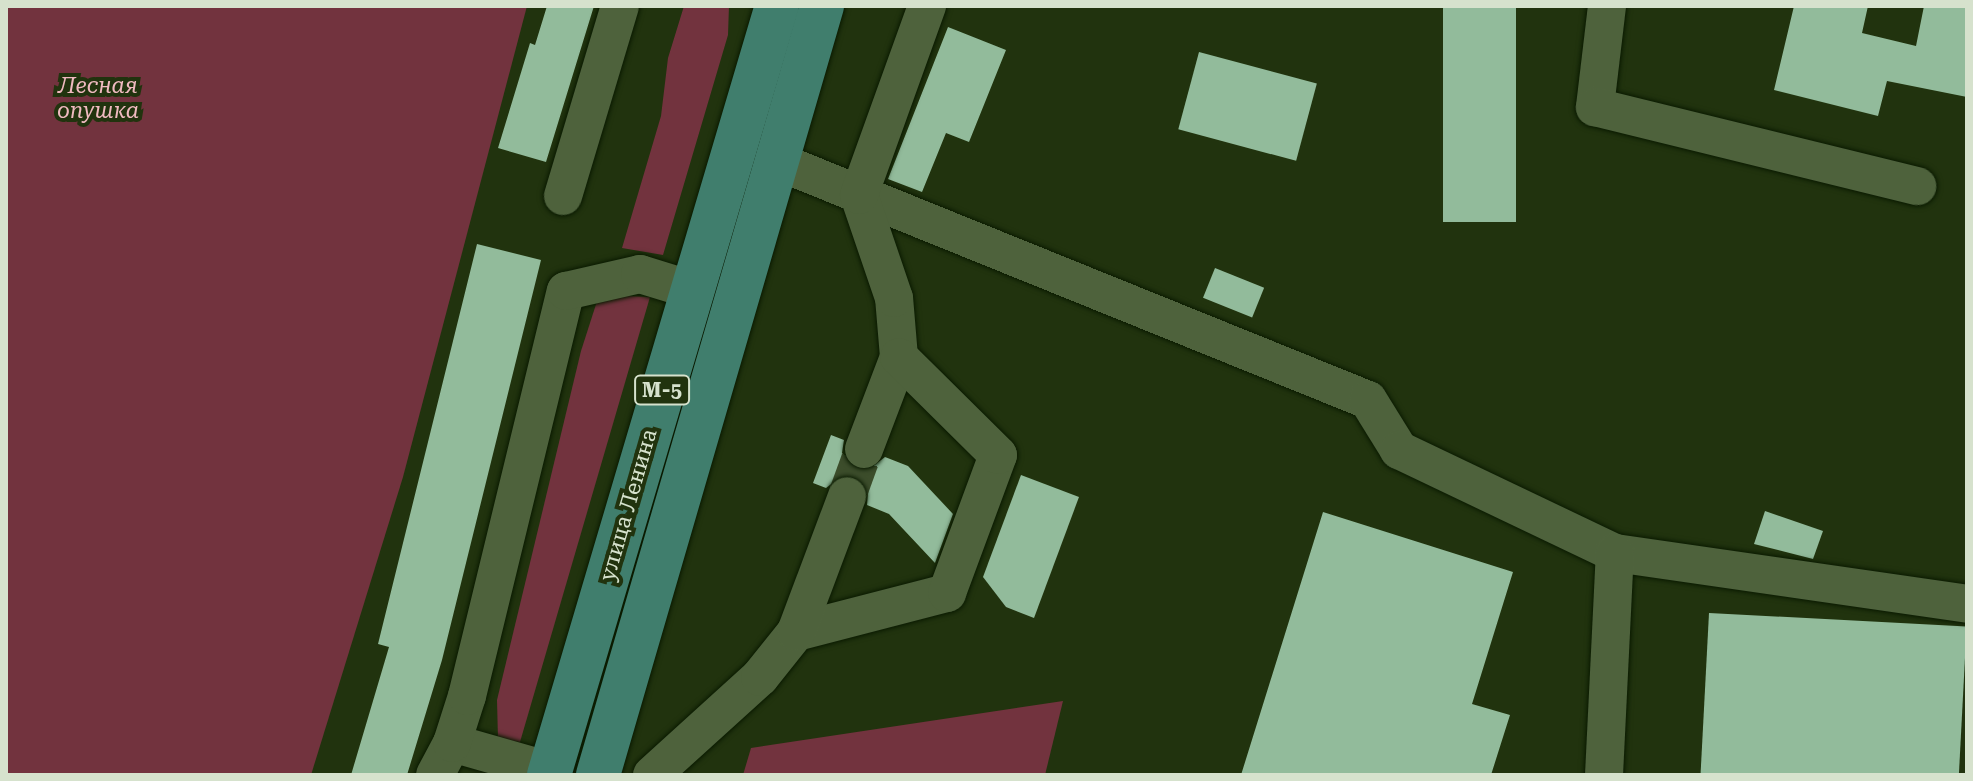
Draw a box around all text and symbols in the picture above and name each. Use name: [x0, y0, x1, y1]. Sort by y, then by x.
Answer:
park label: Лесная опушка: [57, 72, 139, 124]
road number: М-5: [634, 374, 690, 406]
street label: улица Ленина: [594, 426, 662, 584]

